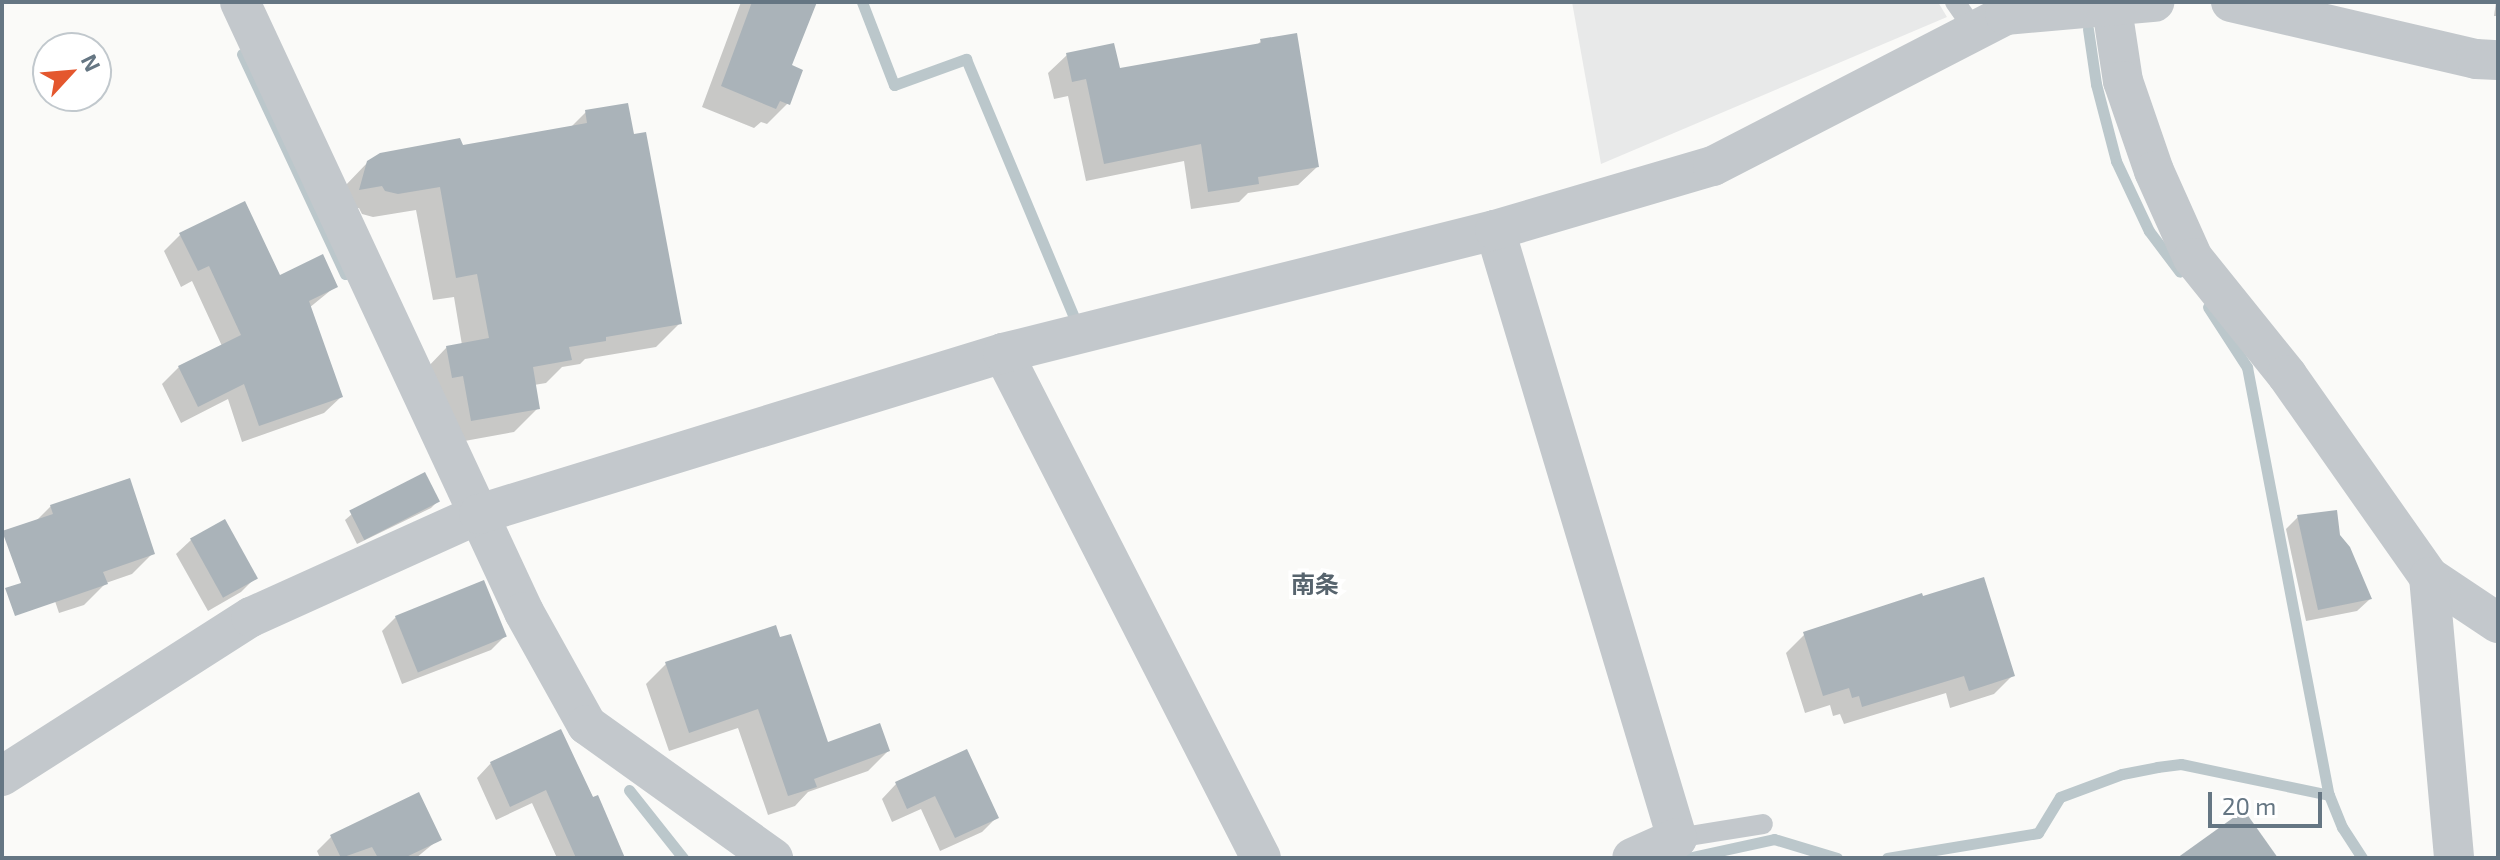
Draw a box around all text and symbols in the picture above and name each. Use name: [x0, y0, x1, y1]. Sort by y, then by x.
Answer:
north arrow: [32, 32, 112, 112]
text: N: [77, 50, 107, 75]
district label: 南条: [1291, 570, 1339, 598]
scale bar: [2212, 776, 2326, 826]
text: 20 m: [2222, 791, 2276, 820]

